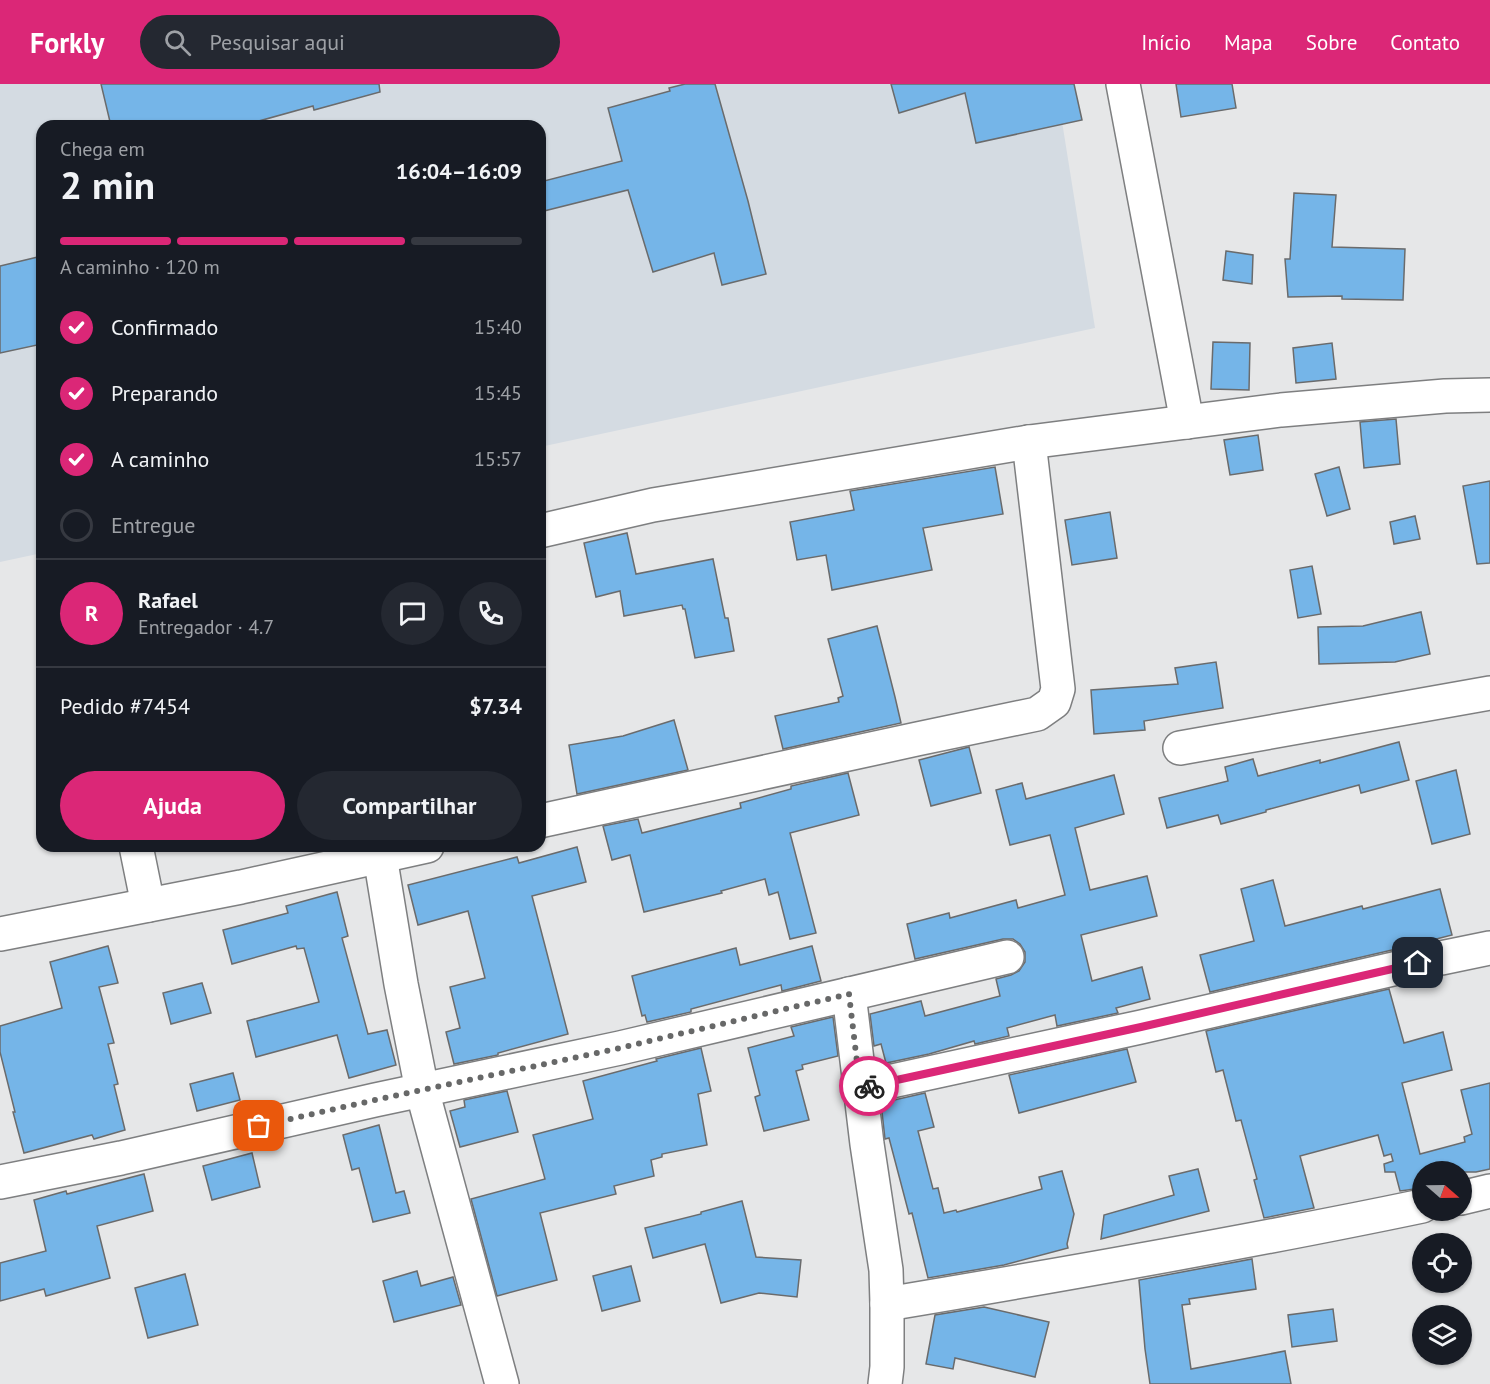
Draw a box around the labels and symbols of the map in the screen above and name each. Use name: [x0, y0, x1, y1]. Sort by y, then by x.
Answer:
pin: [1392, 937, 1443, 988]
courier: [839, 1056, 899, 1116]
pin: [233, 1100, 284, 1151]
north arrow: [1412, 1161, 1472, 1221]

